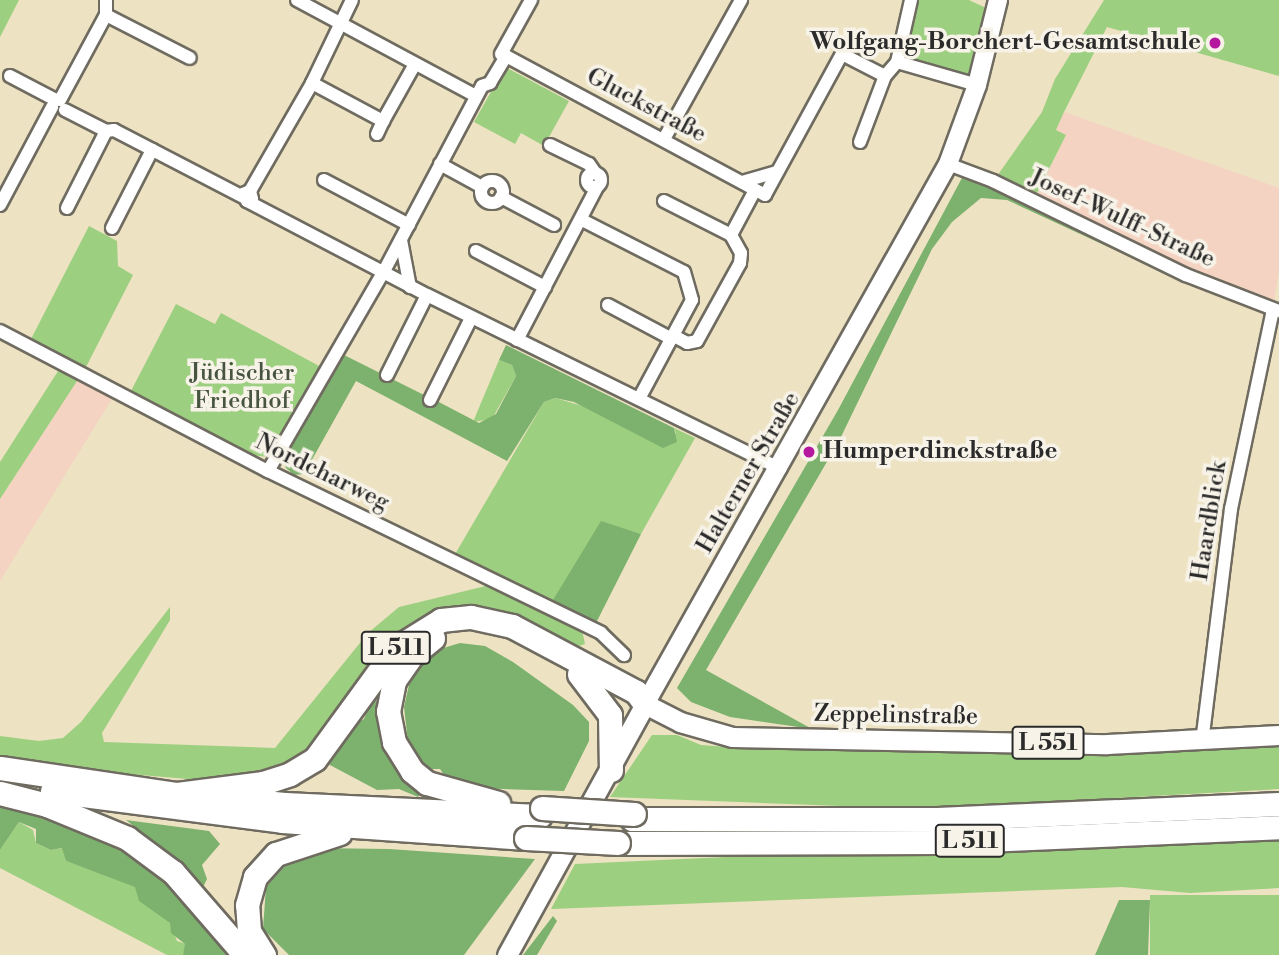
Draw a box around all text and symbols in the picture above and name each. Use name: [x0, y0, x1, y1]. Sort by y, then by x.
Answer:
place label: Wolfgang-Borchert-Gesamtschule: [810, 29, 1201, 57]
marker: Wolfgang-Borchert-Gesamtschule: [1207, 35, 1223, 51]
street label: Gluckstraße: [581, 62, 711, 150]
street label: Josef-Wulff-Straße: [1025, 163, 1219, 275]
park label: Jüdischer Friedhof: [190, 360, 294, 416]
street label: Halterner Straße: [691, 387, 807, 559]
street label: Nordcharweg: [250, 428, 394, 518]
place label: Humperdinckstraße: [823, 438, 1057, 466]
marker: Humperdinckstraße: [801, 444, 817, 460]
street label: Haardblick: [1186, 459, 1234, 583]
road number: L 511: [359, 628, 433, 668]
street label: Zeppelinstraße: [814, 700, 978, 732]
road number: L 551: [1011, 723, 1085, 762]
road number: L 511: [933, 821, 1007, 860]

